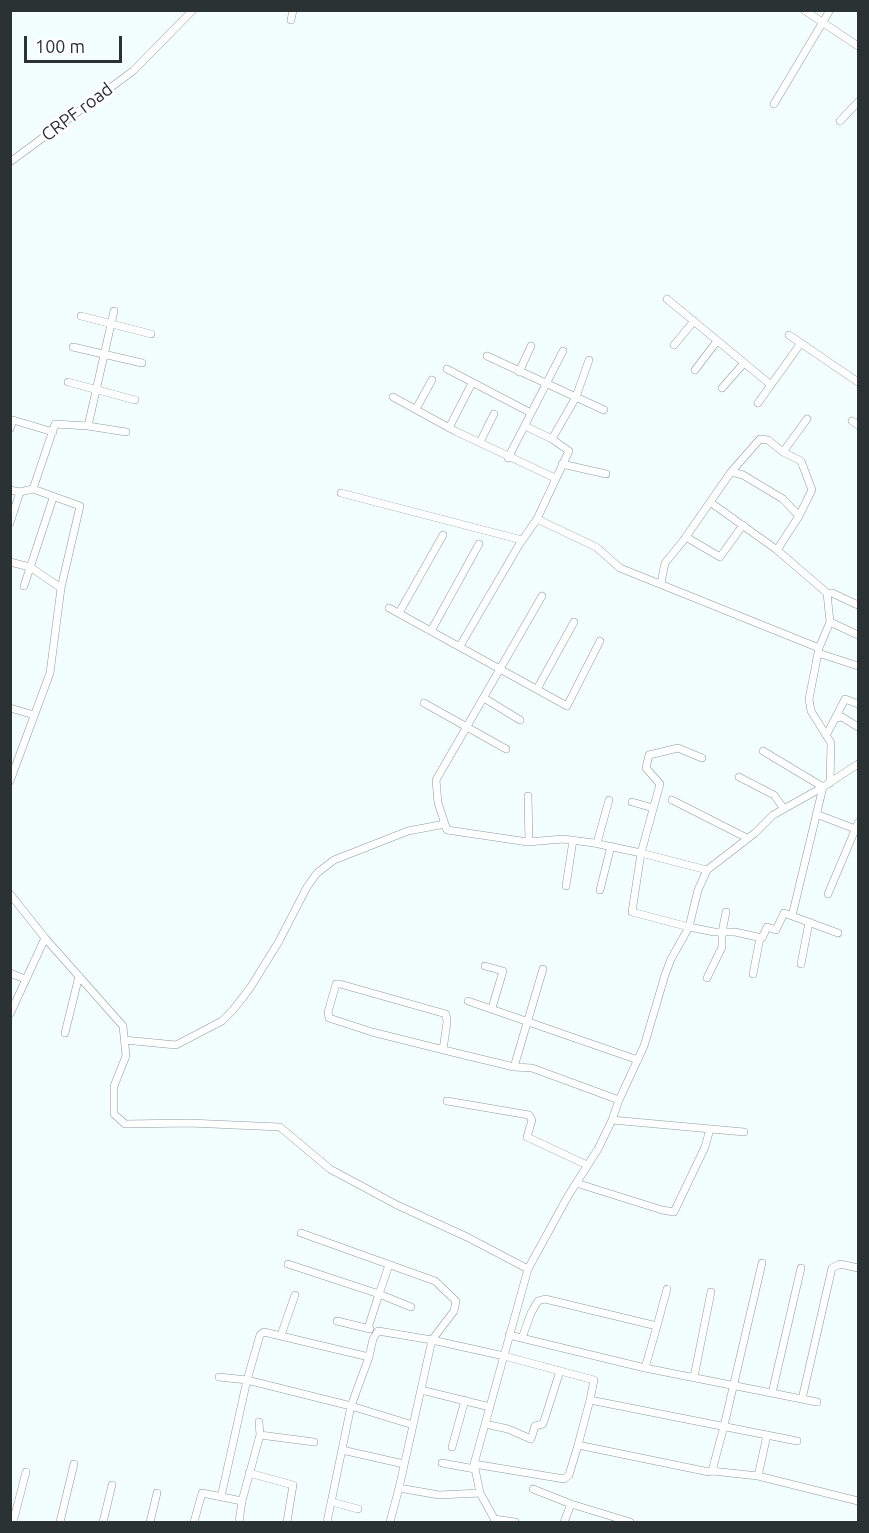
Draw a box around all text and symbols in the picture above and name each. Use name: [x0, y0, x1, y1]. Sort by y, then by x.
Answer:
scale bar: [27, 24, 124, 62]
text: 100 m: [35, 36, 85, 56]
street label: CRPF road: [37, 78, 117, 146]

